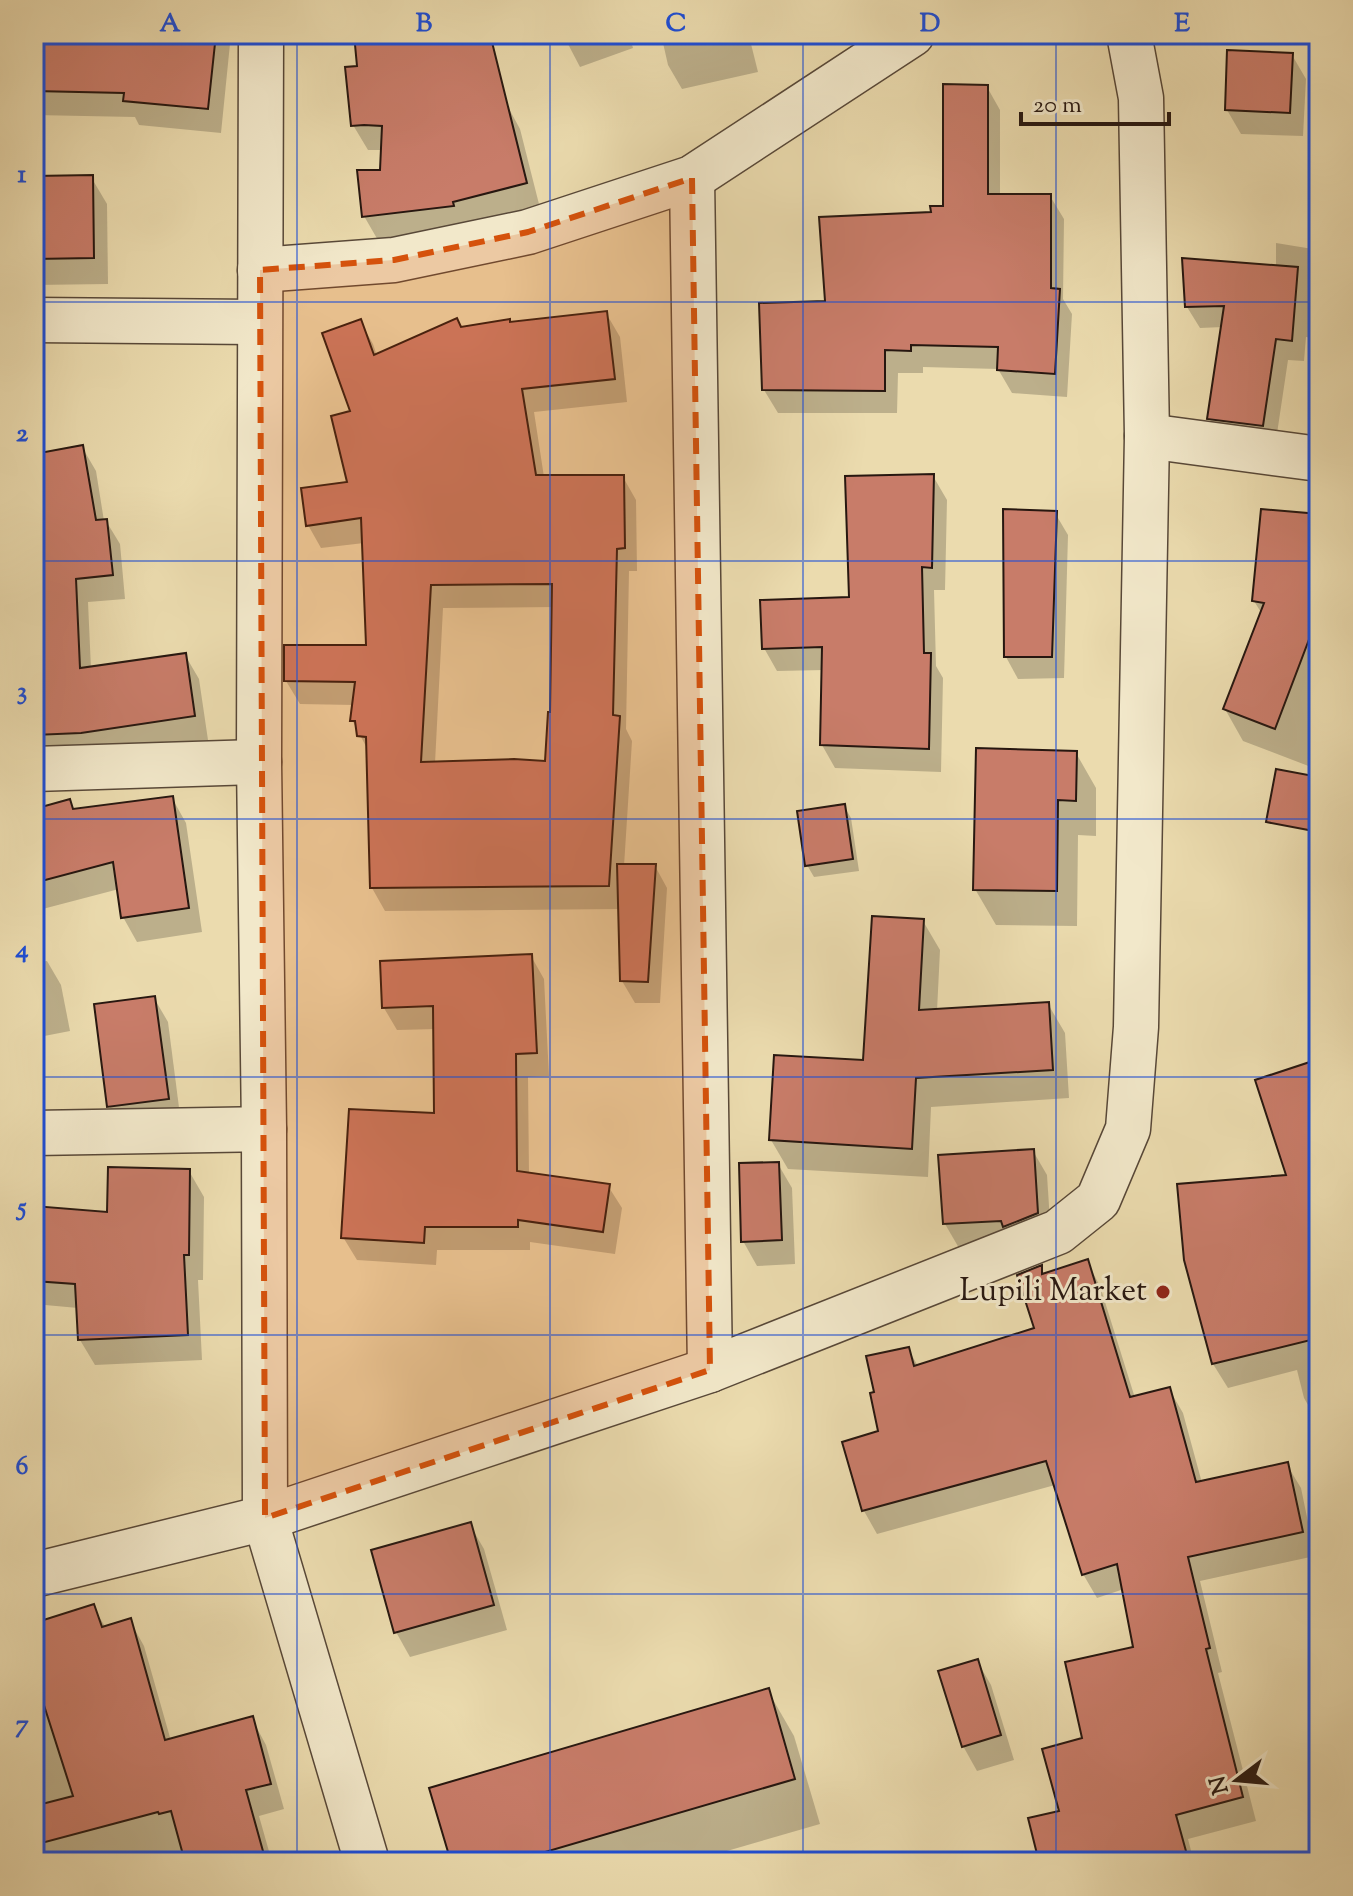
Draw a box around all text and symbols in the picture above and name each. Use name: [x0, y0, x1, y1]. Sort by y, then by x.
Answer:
text: A: [159, 6, 181, 43]
text: B: [416, 6, 433, 43]
text: C: [666, 6, 686, 43]
text: D: [920, 6, 940, 43]
text: E: [1174, 6, 1190, 43]
scale bar: [1021, 76, 1169, 126]
text: 20 m: [1033, 89, 1082, 123]
text: 1: [18, 157, 27, 194]
text: 2: [16, 416, 29, 453]
text: 3: [17, 674, 27, 711]
text: 4: [14, 932, 29, 969]
text: 5: [16, 1190, 27, 1227]
place label: Lupili Market: [960, 1269, 1147, 1315]
marker: Lupili Market: [1154, 1283, 1172, 1301]
text: 6: [16, 1449, 29, 1486]
text: 7: [15, 1707, 29, 1744]
north arrow: [1197, 1740, 1277, 1820]
text: N: [1203, 1771, 1238, 1798]

